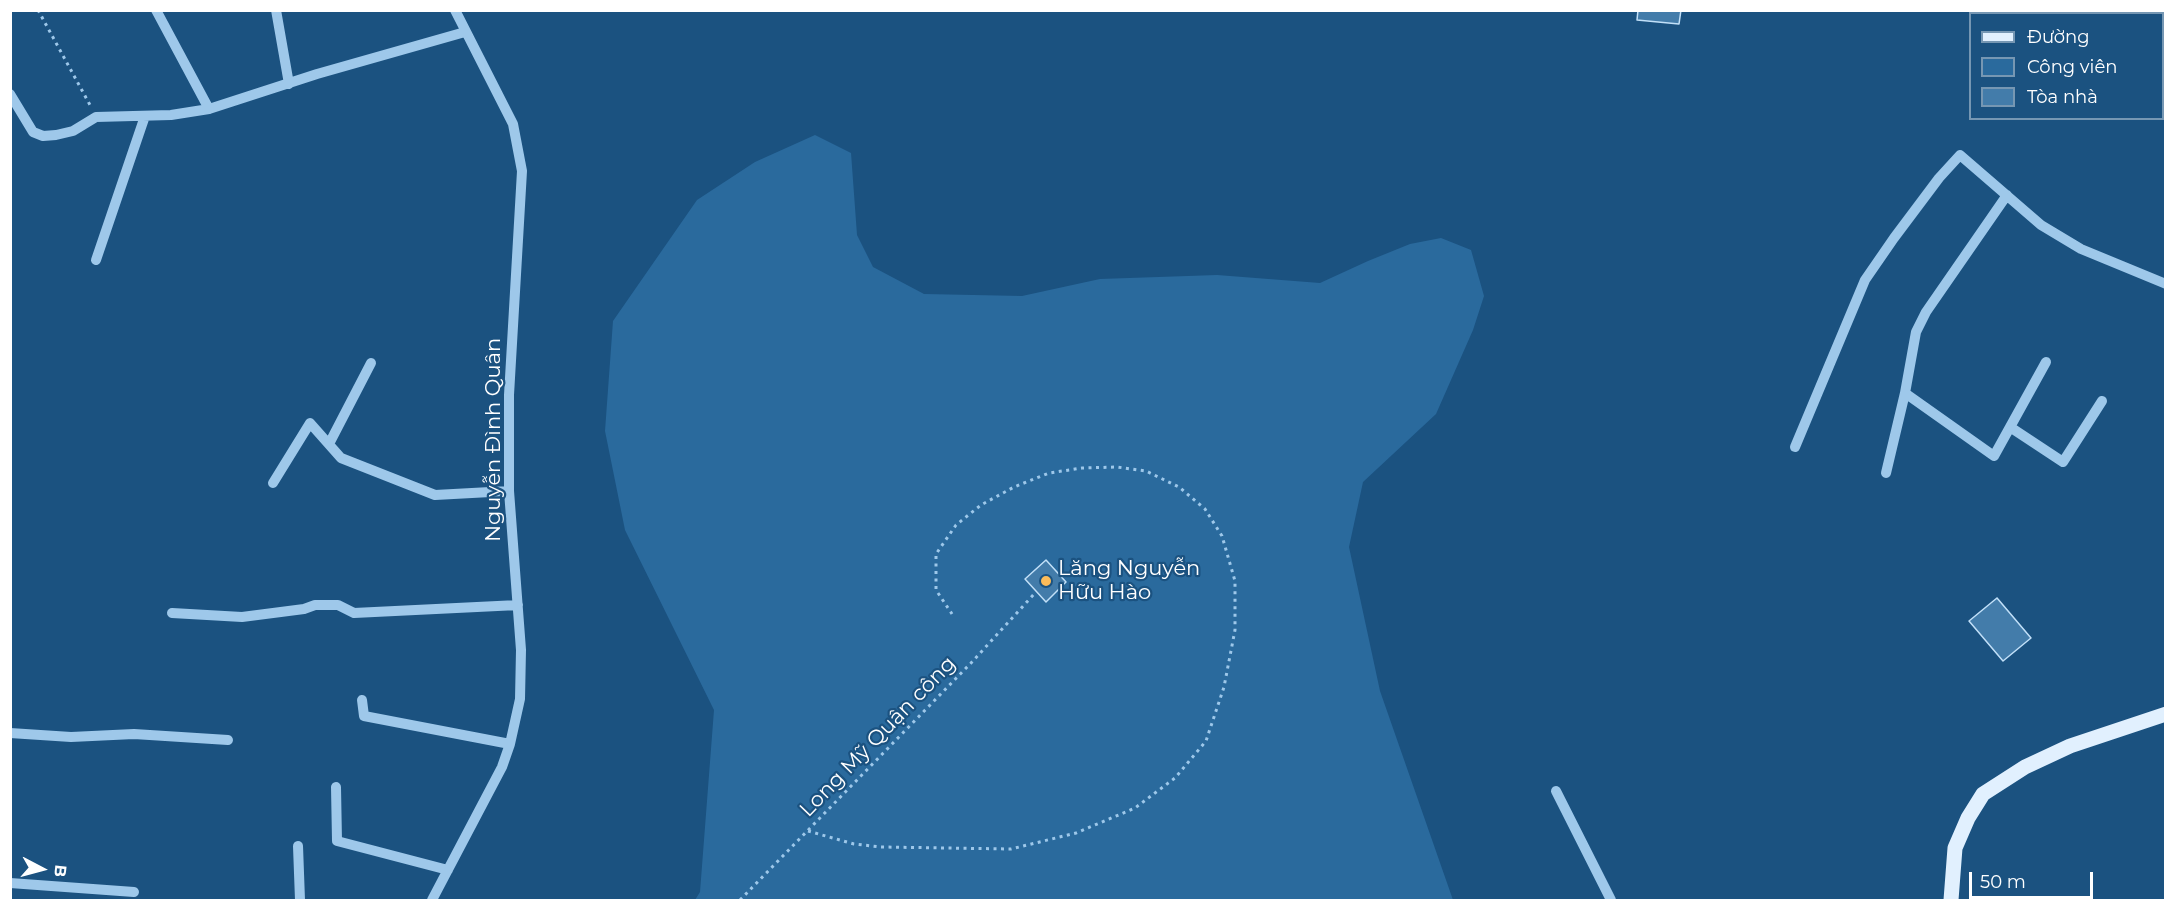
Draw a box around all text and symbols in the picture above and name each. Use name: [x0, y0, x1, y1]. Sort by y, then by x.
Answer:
legend: [1969, 12, 2164, 120]
text: Đường: [2027, 26, 2090, 48]
text: Công viên: [2027, 56, 2118, 78]
text: Tòa nhà: [2027, 86, 2098, 108]
street label: Nguyễn Đình Quân: [481, 338, 507, 542]
place label: Lăng Nguyễn Hữu Hào: [1058, 556, 1200, 606]
marker: Lăng Nguyễn Hữu Hào: [1039, 574, 1053, 588]
street label: Long Mỹ Quận công: [795, 651, 961, 823]
north arrow: [12, 839, 72, 899]
scale bar: [1972, 860, 2096, 898]
text: B: [50, 864, 70, 878]
text: 50 m: [1980, 871, 2026, 893]

